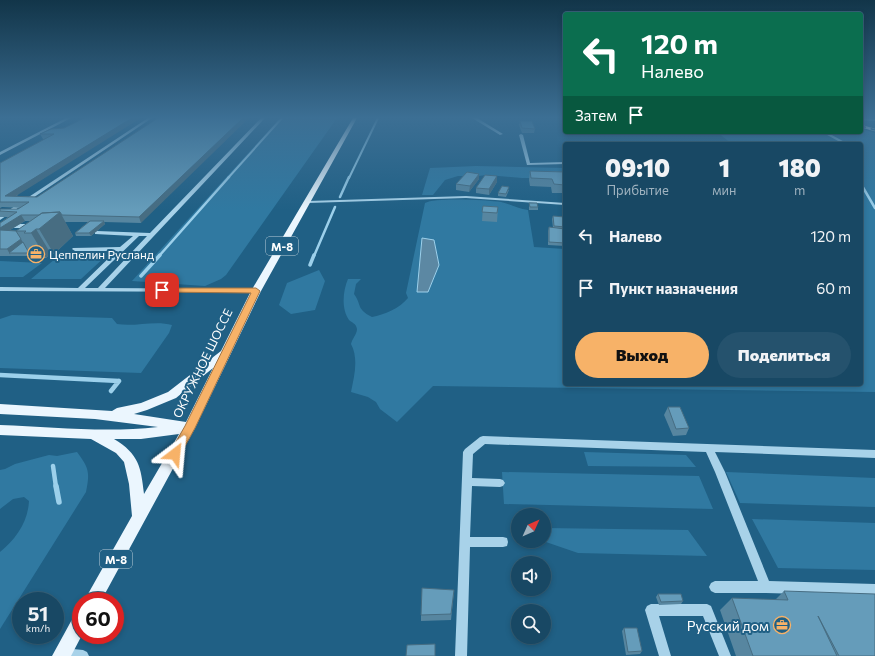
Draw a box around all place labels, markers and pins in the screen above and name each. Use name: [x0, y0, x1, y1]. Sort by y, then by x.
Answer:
office icon: Цеппелин Русланд: [26, 244, 46, 264]
place label: Цеппелин Русланд: [49, 247, 154, 261]
pin: [145, 273, 179, 307]
office icon: Русский дом: [772, 615, 792, 635]
place label: Русский дом: [687, 617, 769, 634]

